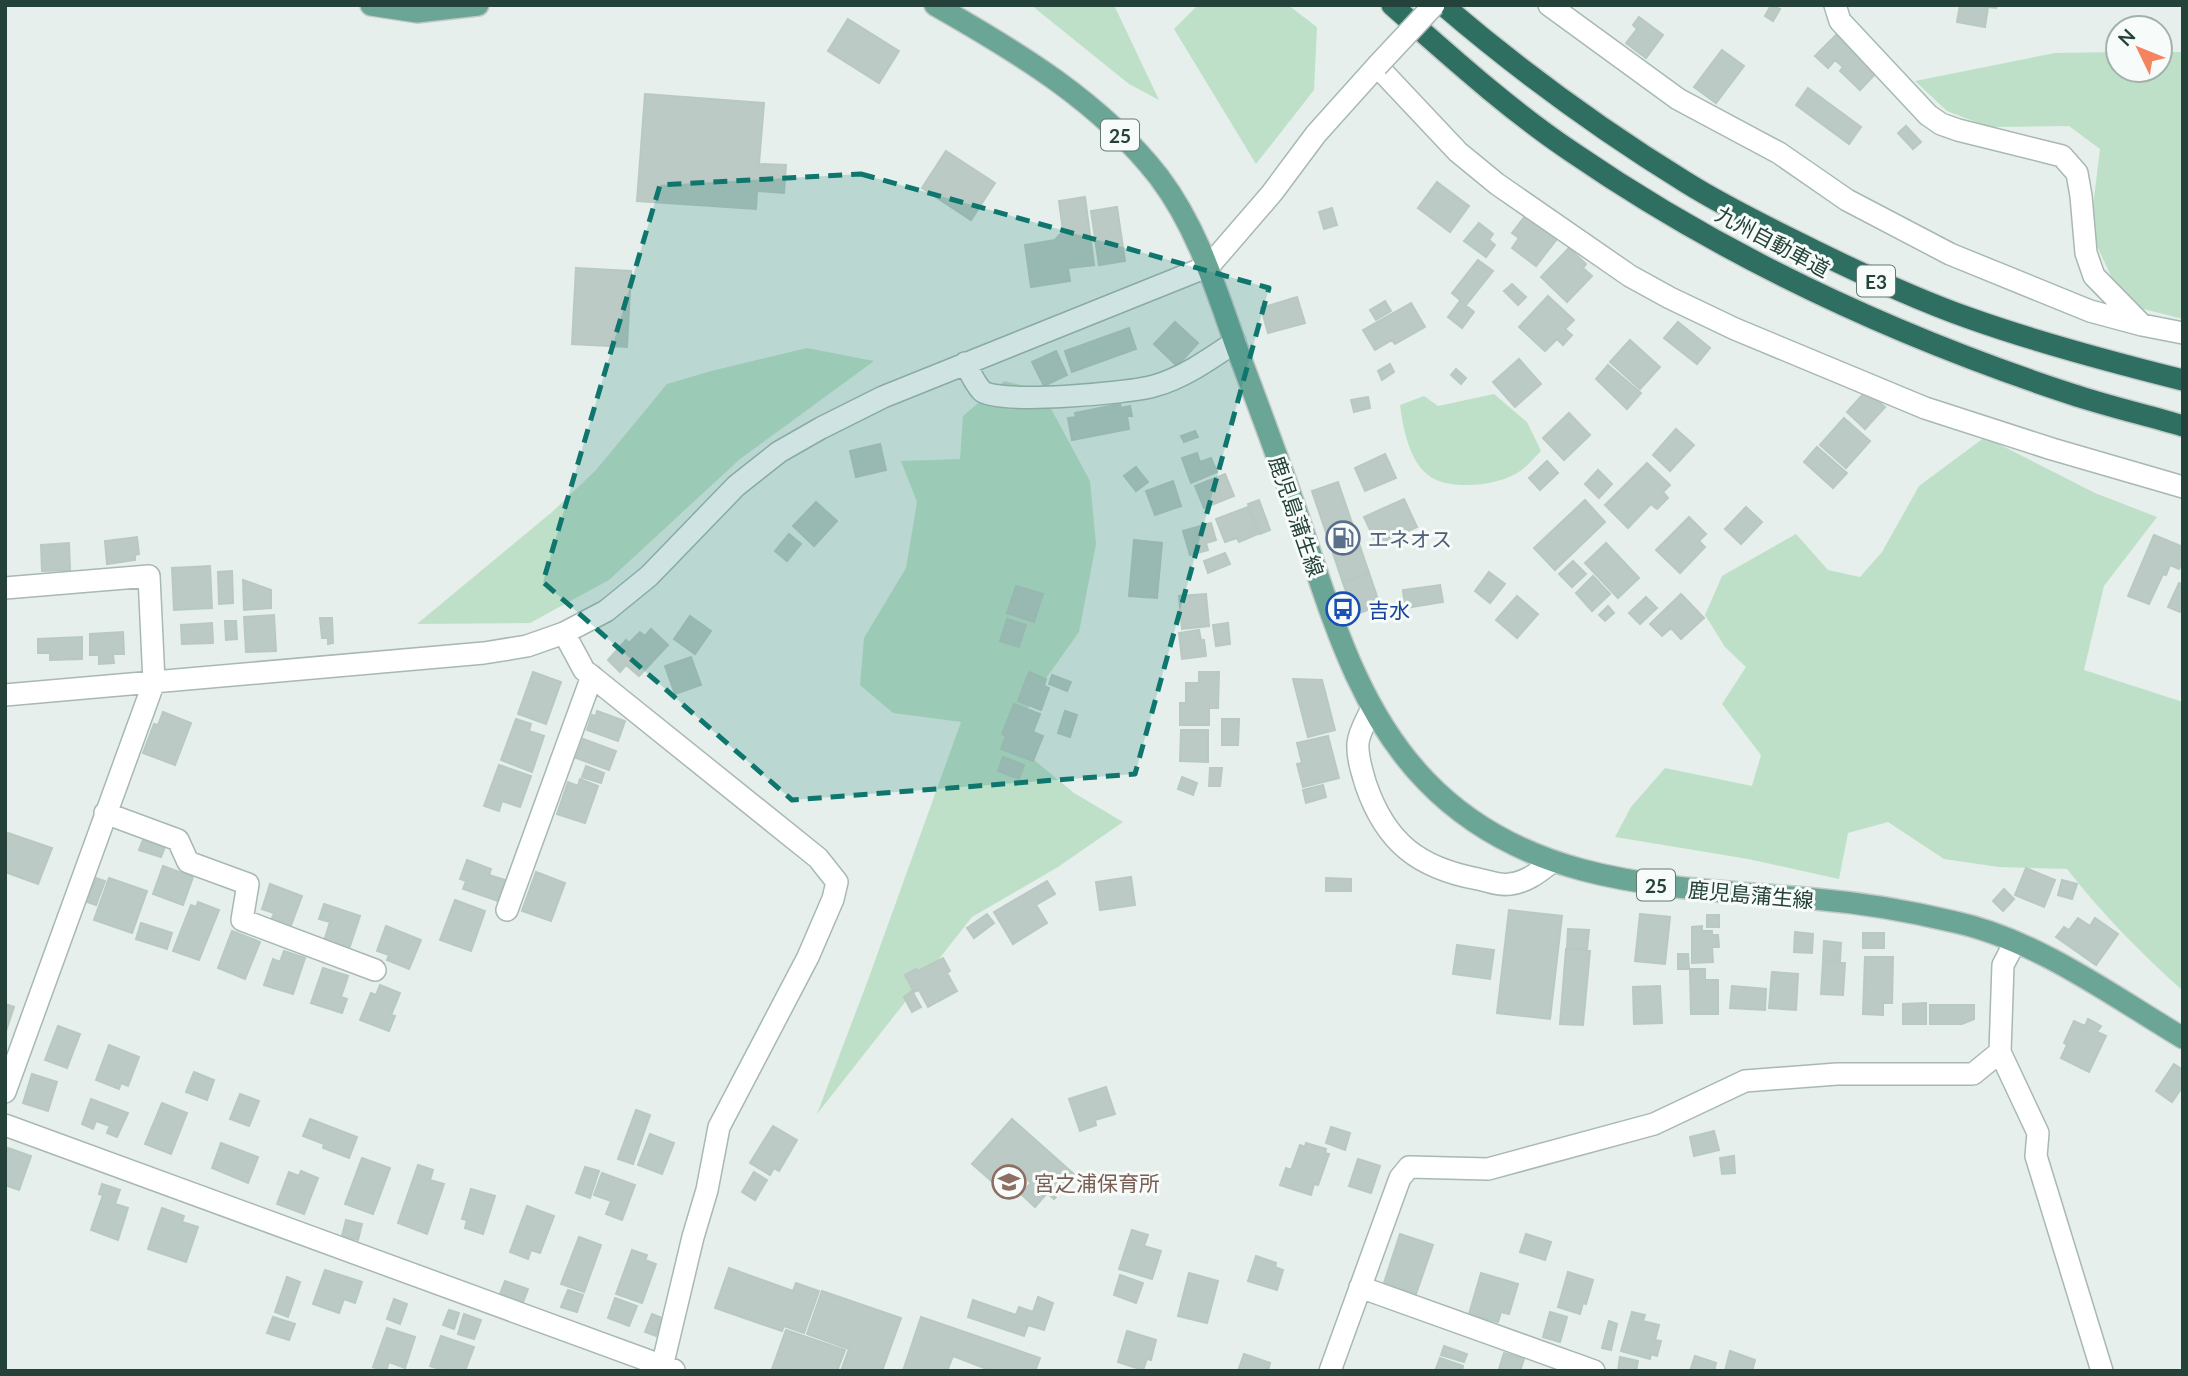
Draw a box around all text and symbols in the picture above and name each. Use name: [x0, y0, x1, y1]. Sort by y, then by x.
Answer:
north arrow: [2104, 14, 2174, 84]
text: N: [2113, 24, 2140, 50]
road number: 25: [1101, 119, 1139, 150]
street label: 九州自動車道: [1712, 200, 1834, 282]
road number: E3: [1857, 266, 1895, 296]
street label: 鹿児島蒲生線: [1265, 452, 1329, 580]
fuel station icon: エネオス: [1324, 519, 1362, 557]
place label: エネオス: [1368, 526, 1452, 551]
bus stop icon: 吉水: [1324, 590, 1362, 628]
place label: 吉水: [1368, 597, 1410, 622]
road number: 25: [1637, 870, 1675, 900]
street label: 鹿児島蒲生線: [1687, 876, 1815, 912]
school or university icon: 宮之浦保育所: [990, 1163, 1028, 1201]
place label: 宮之浦保育所: [1034, 1170, 1160, 1195]

